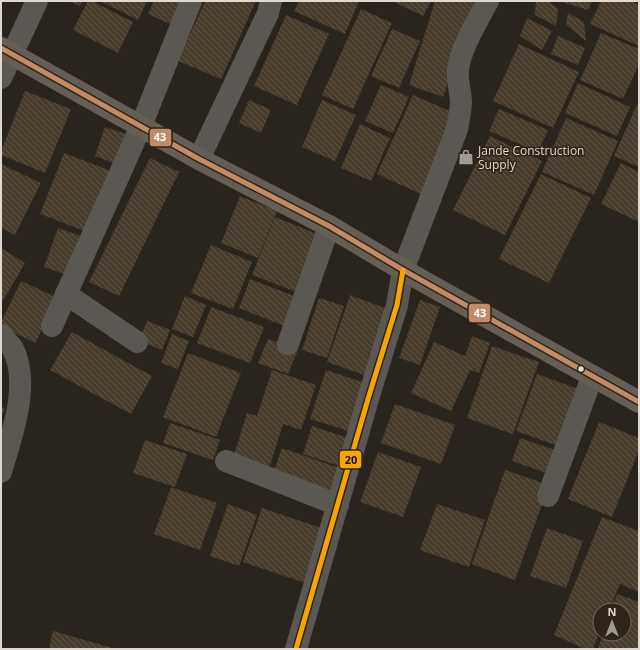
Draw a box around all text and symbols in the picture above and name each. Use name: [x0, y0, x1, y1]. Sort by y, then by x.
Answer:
line badge: 43: [149, 128, 172, 147]
text: 43: [154, 129, 166, 144]
place label: Jande Construction Supply: [477, 142, 584, 173]
shop icon: Jande Construction Supply: [457, 148, 475, 166]
line badge: 43: [468, 303, 491, 323]
text: 43: [474, 305, 486, 320]
unlabelled marker: [576, 364, 586, 374]
line badge: 20: [339, 450, 362, 469]
text: 20: [345, 452, 357, 467]
north arrow: [592, 602, 632, 642]
text: N: [608, 604, 616, 619]

